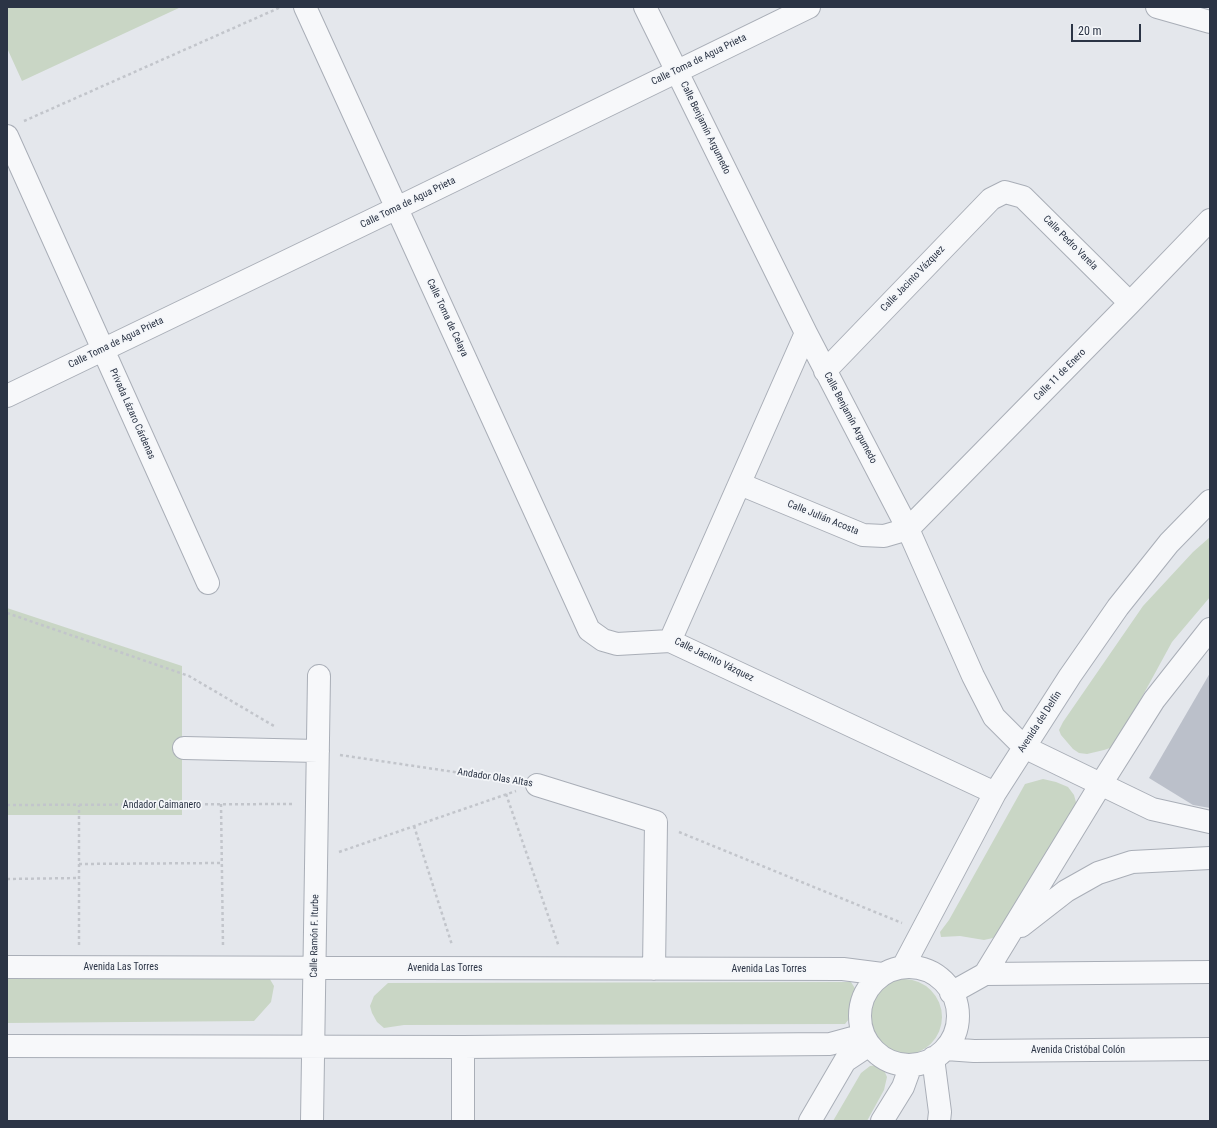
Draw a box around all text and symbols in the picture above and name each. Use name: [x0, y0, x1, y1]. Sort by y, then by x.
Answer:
scale bar: [1073, 16, 1143, 42]
text: 20 m: [1078, 24, 1102, 38]
street label: Calle Toma de Agua Prieta: [650, 32, 748, 88]
street label: Calle Benjamín Argumedo: [677, 80, 733, 176]
street label: Calle Toma de Agua Prieta: [359, 175, 457, 231]
street label: Calle Pedro Varela: [1040, 213, 1100, 273]
street label: Calle Jacinto Vázquez: [878, 244, 948, 314]
street label: Calle Toma de Celaya: [424, 277, 470, 359]
street label: Calle Toma de Agua Prieta: [67, 315, 165, 371]
street label: Calle 11 de Enero: [1031, 346, 1089, 404]
street label: Privada Lázaro Cárdenas: [107, 367, 157, 461]
street label: Calle Benjamín Argumedo: [821, 370, 879, 466]
street label: Calle Julián Acosta: [786, 498, 860, 538]
street label: Calle Jacinto Vázquez: [672, 636, 756, 684]
street label: Avenida del Delfín: [1016, 689, 1064, 755]
street label: Andador Olas Altas: [457, 766, 533, 790]
street label: Andador Caimanero: [123, 799, 201, 811]
street label: Calle Ramón F. Iturbe: [308, 894, 322, 978]
street label: Avenida Las Torres: [84, 961, 158, 973]
street label: Avenida Las Torres: [408, 962, 482, 974]
street label: Avenida Las Torres: [732, 963, 806, 975]
street label: Avenida Cristóbal Colón: [1031, 1044, 1125, 1056]

